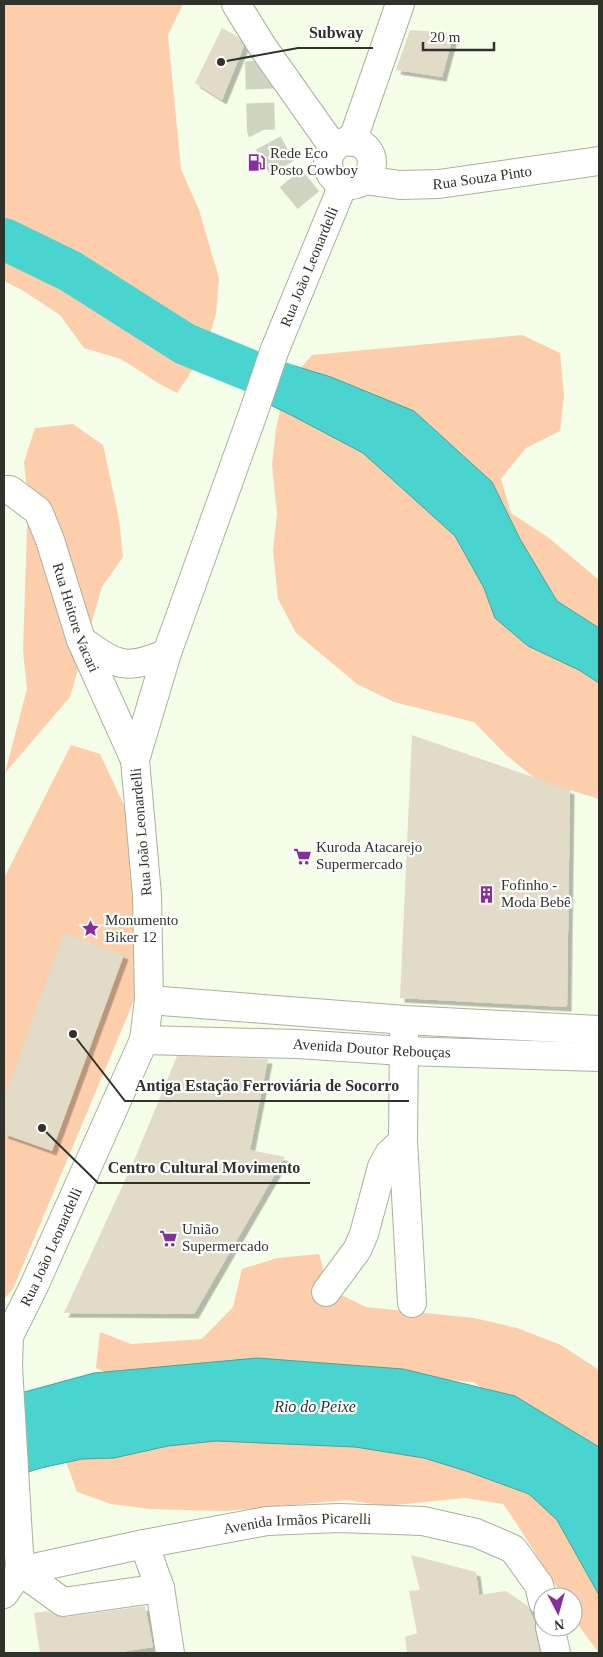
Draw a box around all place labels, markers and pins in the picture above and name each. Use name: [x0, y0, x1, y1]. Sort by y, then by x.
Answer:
callout: Subway: [298, 17, 373, 48]
place label: Rede Eco Posto Cowboy: [270, 145, 358, 178]
fuel station icon: Rede Eco Posto Cowboy: [246, 152, 266, 172]
place label: Kuroda Atacarejo Supermercado: [316, 839, 422, 872]
supermarket icon: Kuroda Atacarejo Supermercado: [292, 846, 312, 866]
place label: Fofinho - Moda Bebê: [501, 877, 571, 910]
building icon: Fofinho - Moda Bebê: [477, 884, 497, 904]
place label: Monumento Biker 12: [105, 912, 178, 945]
place icon: Monumento Biker 12: [81, 919, 101, 939]
callout: Antiga Estação Ferroviária de Socorro: [125, 1070, 409, 1101]
callout: Centro Cultural Movimento: [98, 1152, 310, 1183]
place label: União Supermercado: [182, 1221, 269, 1254]
supermarket icon: União Supermercado: [158, 1228, 178, 1248]

